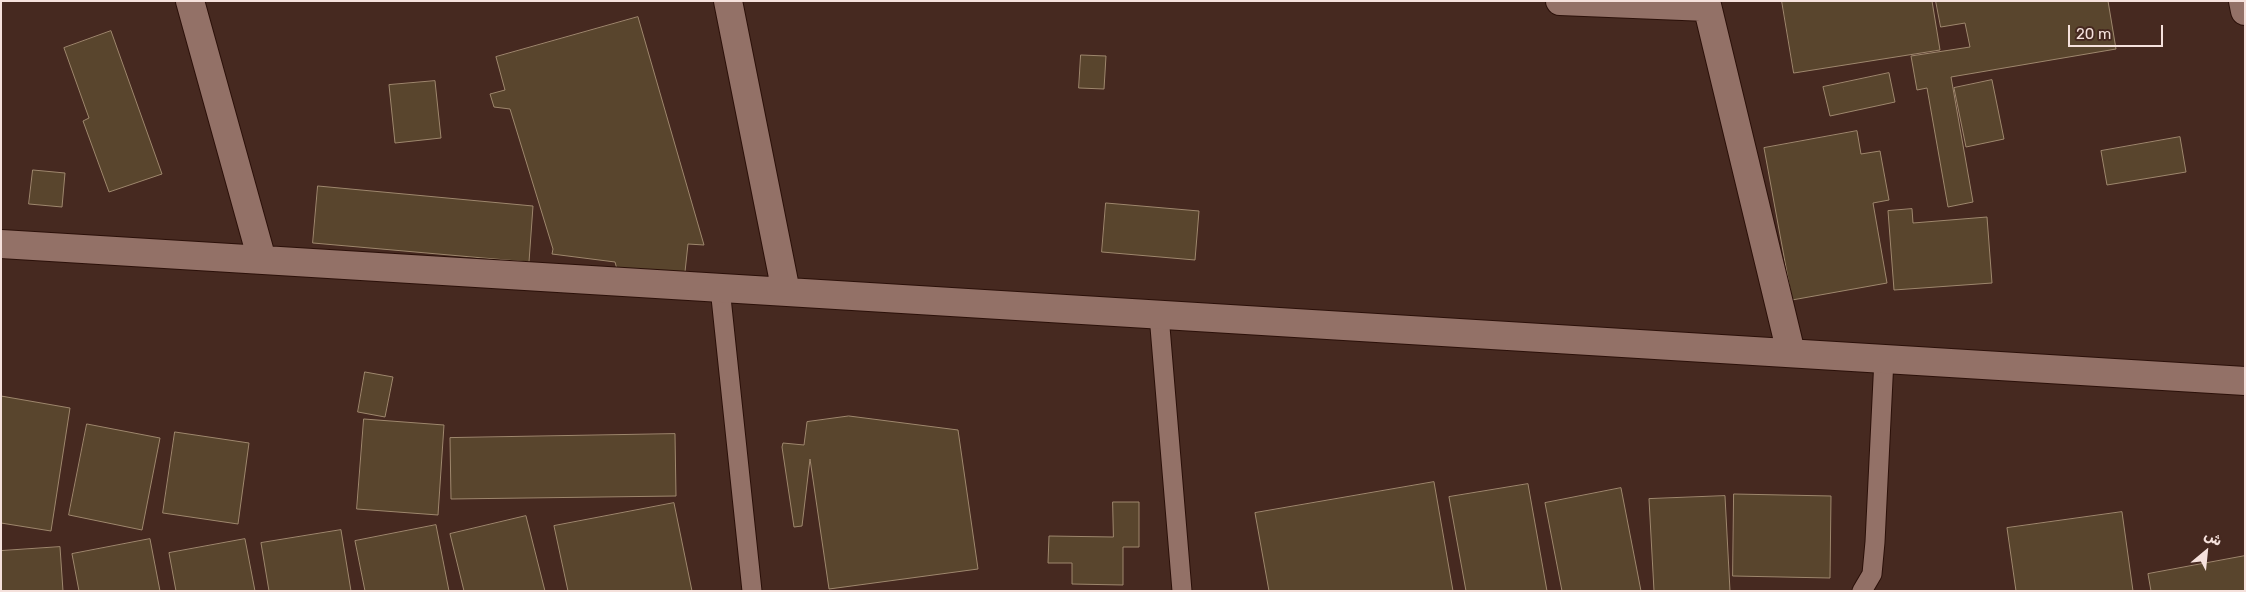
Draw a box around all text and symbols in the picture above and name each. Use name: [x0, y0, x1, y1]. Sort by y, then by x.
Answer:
scale bar: [2071, 15, 2166, 47]
text: 20 m: [2076, 25, 2111, 43]
north arrow: [2181, 527, 2231, 577]
text: ش: [2201, 527, 2225, 550]

